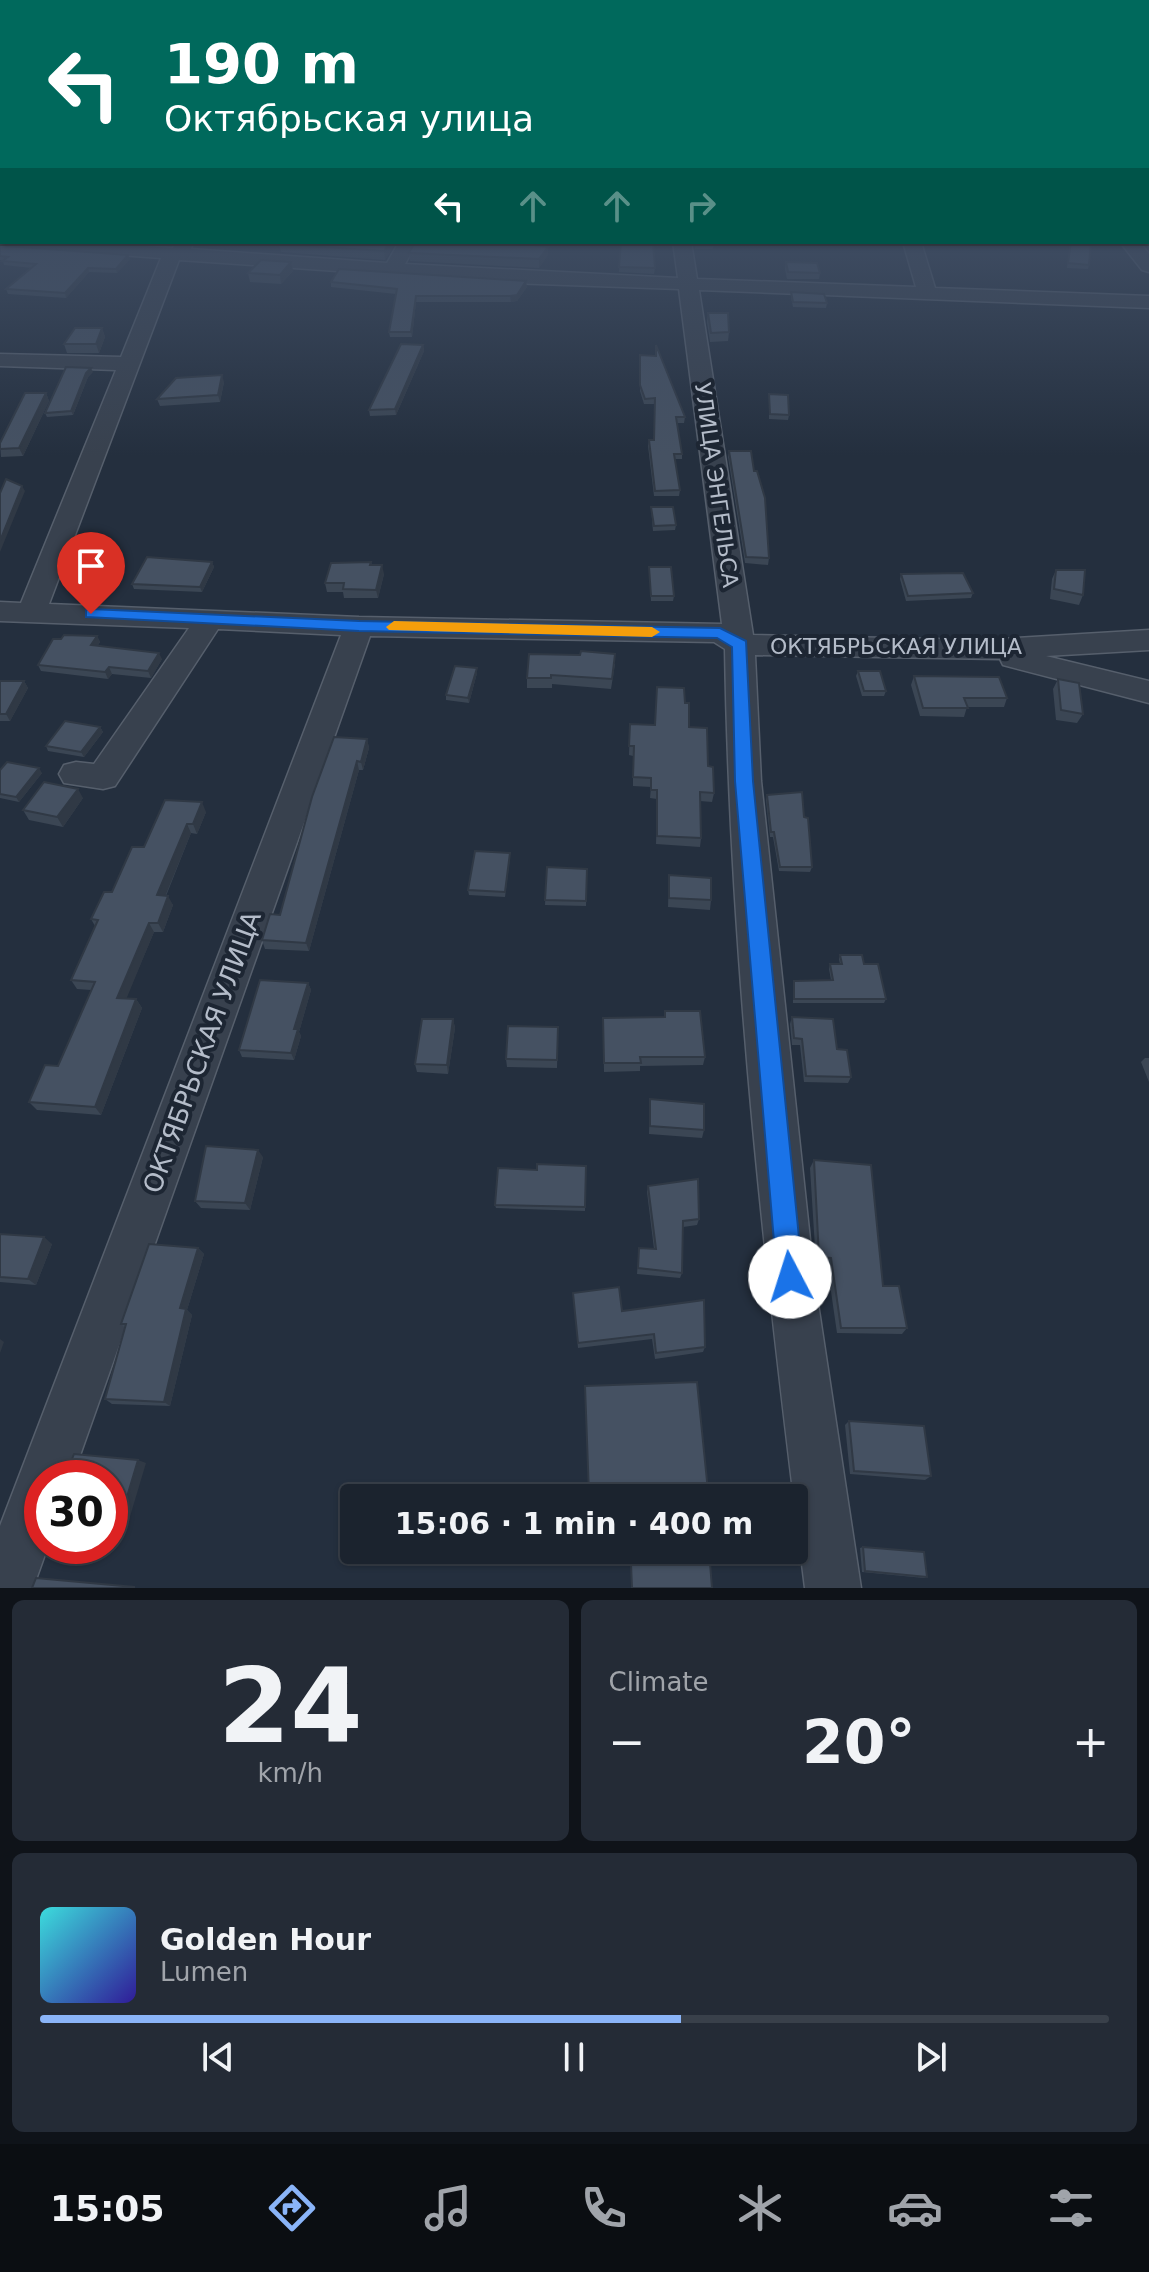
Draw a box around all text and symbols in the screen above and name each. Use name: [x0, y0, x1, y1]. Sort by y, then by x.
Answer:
text: 190 m: [164, 31, 359, 96]
icon: left: [32, 32, 136, 136]
text: Октябрьская улица: [164, 98, 534, 139]
icon: left: [427, 184, 471, 228]
icon: ahead: [511, 184, 555, 228]
icon: ahead: [595, 184, 639, 228]
icon: right: [679, 184, 723, 228]
street label: УЛИЦА ЭНГЕЛЬСА: [690, 381, 743, 589]
pin: [57, 532, 125, 614]
icon: arrive: [69, 544, 113, 588]
street label: ОКТЯБРЬСКАЯ УЛИЦА: [770, 634, 1022, 659]
street label: ОКТЯБРЬСКАЯ УЛИЦА: [137, 907, 267, 1197]
position arrow: [748, 1235, 832, 1319]
speed limit sign: 30: [24, 1460, 128, 1564]
text: 15:06 · 1 min · 400 m: [395, 1506, 753, 1541]
text: 24: [218, 1645, 363, 1767]
text: Climate: [609, 1667, 709, 1697]
text: 20°: [802, 1707, 916, 1777]
text: −: [609, 1716, 645, 1767]
text: +: [1072, 1716, 1109, 1767]
text: km/h: [257, 1758, 323, 1788]
text: Golden Hour: [160, 1922, 371, 1957]
text: Lumen: [160, 1957, 248, 1987]
icon: previous: [196, 2035, 240, 2079]
icon: pause: [552, 2035, 596, 2079]
icon: next: [909, 2035, 953, 2079]
icon: directions: [264, 2180, 320, 2236]
icon: music: [420, 2180, 476, 2236]
icon: phone: [576, 2180, 632, 2236]
icon: climate: [732, 2180, 788, 2236]
icon: car: [887, 2180, 943, 2236]
icon: filters: [1043, 2180, 1099, 2236]
text: 15:05: [50, 2188, 164, 2229]

